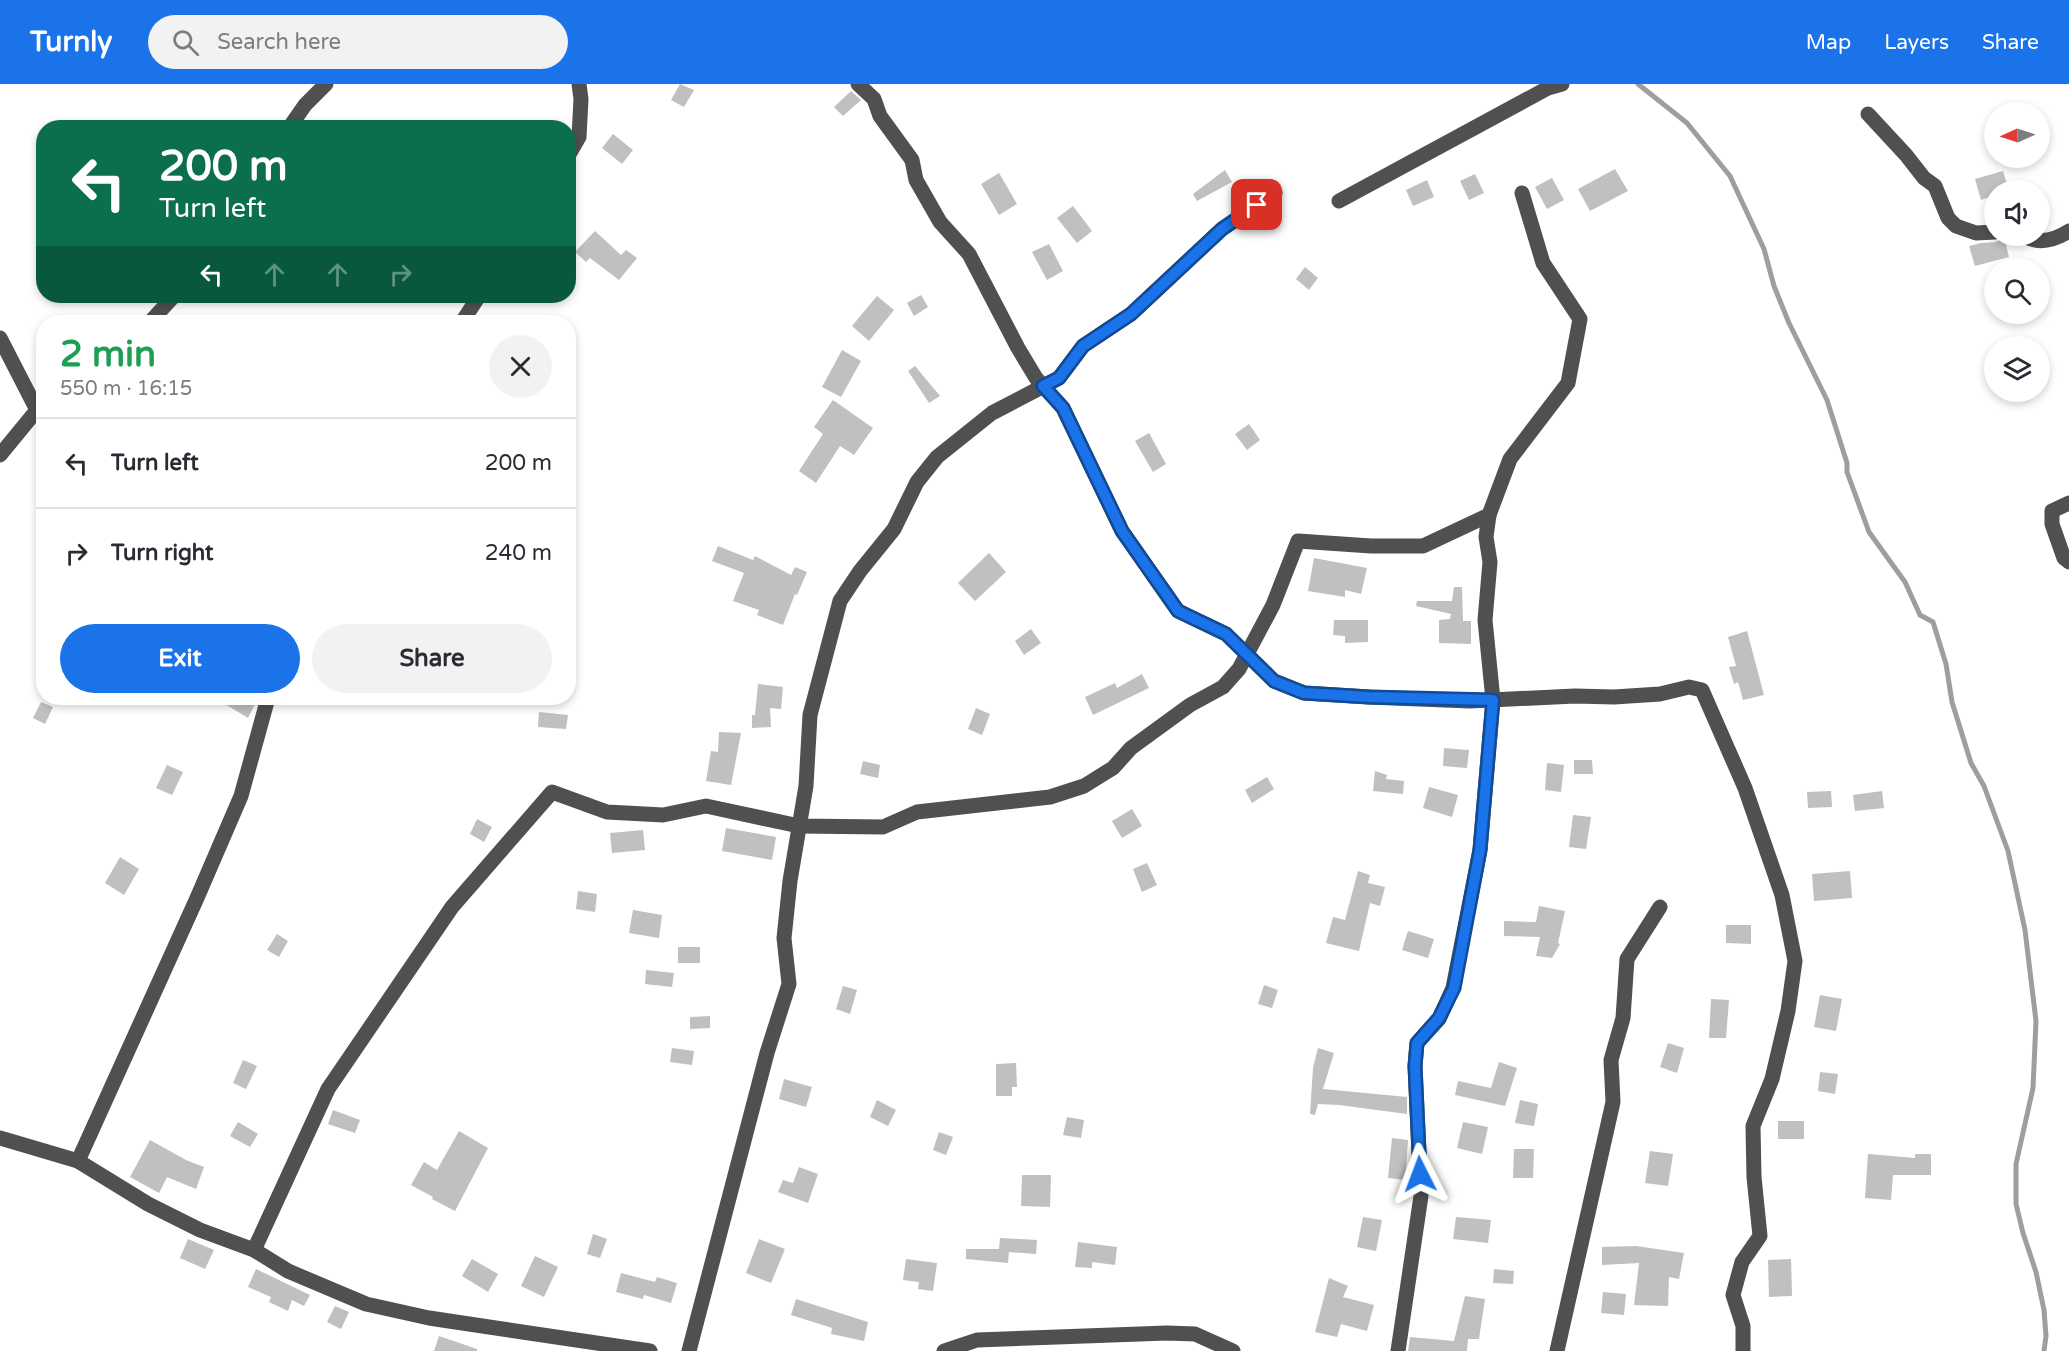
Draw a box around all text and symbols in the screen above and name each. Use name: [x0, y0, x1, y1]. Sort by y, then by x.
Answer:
search box: [148, 15, 568, 69]
text: Turnly: [30, 25, 112, 59]
icon: search: [169, 26, 202, 59]
text: Search here: [217, 29, 341, 55]
text: Map: [1806, 30, 1851, 55]
text: Layers: [1884, 30, 1949, 55]
text: Share: [1982, 30, 2039, 55]
north arrow: [1984, 102, 2050, 168]
map controls: [1984, 102, 2050, 402]
text: 200 m: [159, 141, 288, 192]
icon: left: [60, 144, 138, 222]
pin: [1231, 179, 1282, 230]
button: sound: [1984, 180, 2050, 246]
icon: arrive: [1240, 188, 1273, 221]
text: Turn left: [159, 192, 266, 225]
icon: left: [195, 258, 228, 291]
icon: ahead: [258, 258, 291, 291]
icon: ahead: [321, 258, 354, 291]
icon: right: [384, 258, 417, 291]
button: search: [1984, 258, 2050, 324]
text: 2 min: [60, 333, 156, 376]
button: close: [489, 335, 552, 398]
button: layers: [1984, 336, 2050, 402]
text: 550 m · 16:15: [60, 377, 192, 401]
icon: left: [60, 447, 93, 480]
text: Turn left: [111, 450, 199, 476]
text: 200 m: [485, 450, 552, 476]
icon: right: [60, 537, 93, 570]
text: Turn right: [111, 540, 213, 566]
text: 240 m: [485, 540, 552, 566]
button: Exit: [60, 624, 300, 693]
button: Share: [312, 624, 552, 693]
position arrow: [1388, 1142, 1452, 1206]

